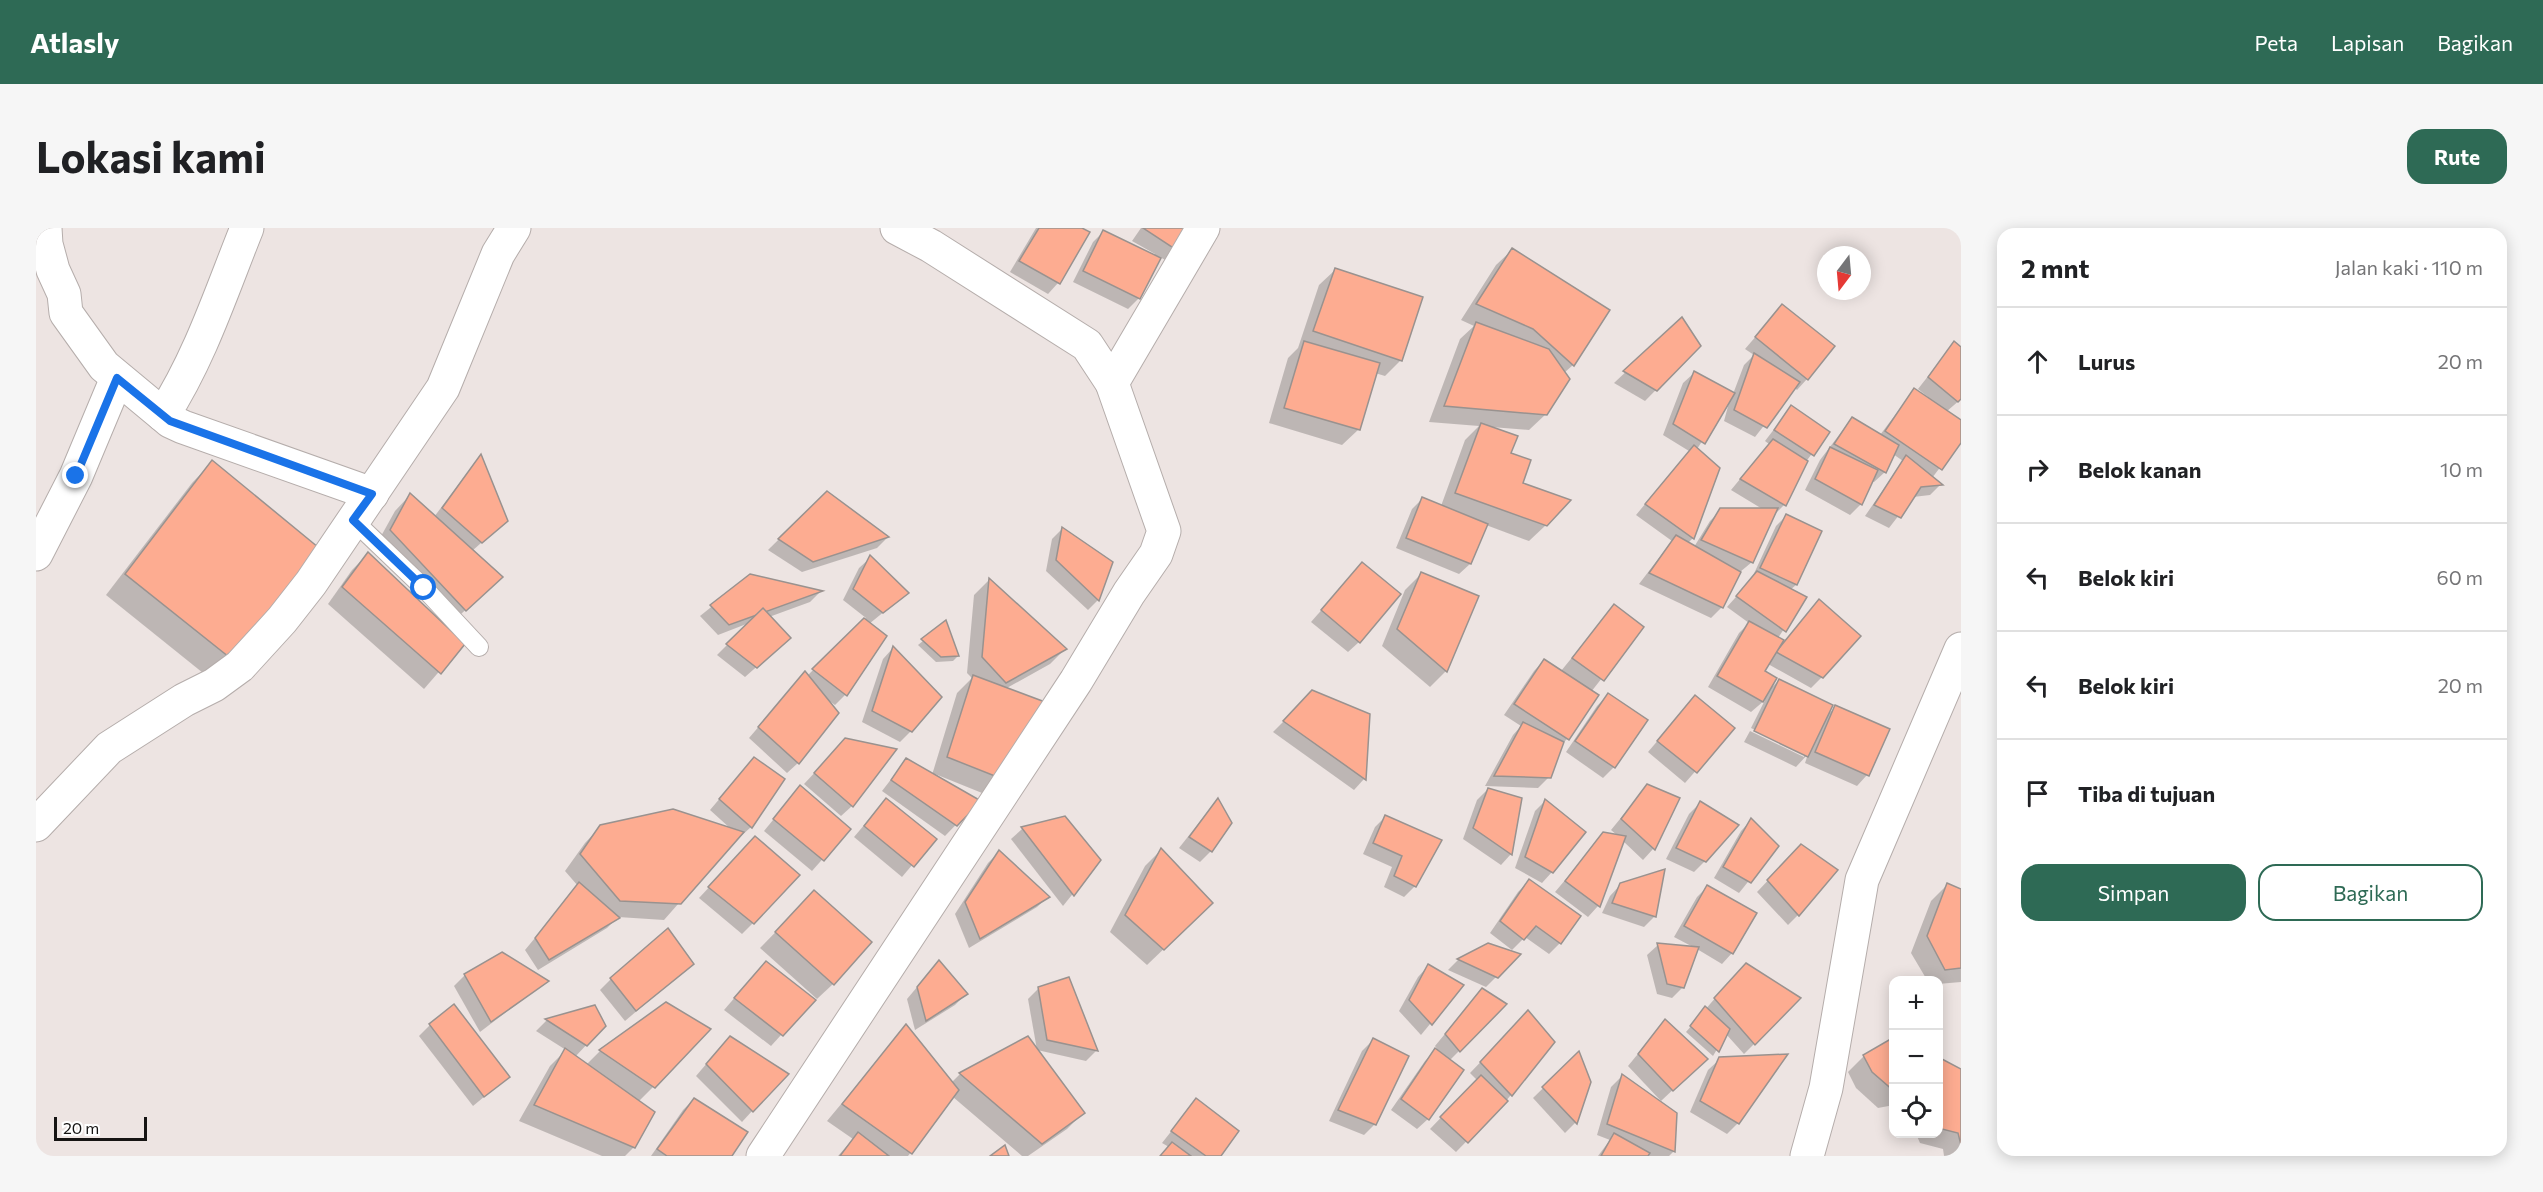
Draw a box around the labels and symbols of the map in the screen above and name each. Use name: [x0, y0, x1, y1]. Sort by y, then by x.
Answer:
north arrow: [1817, 246, 1871, 300]
route end: [62, 462, 88, 488]
route start: [410, 574, 436, 600]
scale bar: [54, 1114, 147, 1142]

